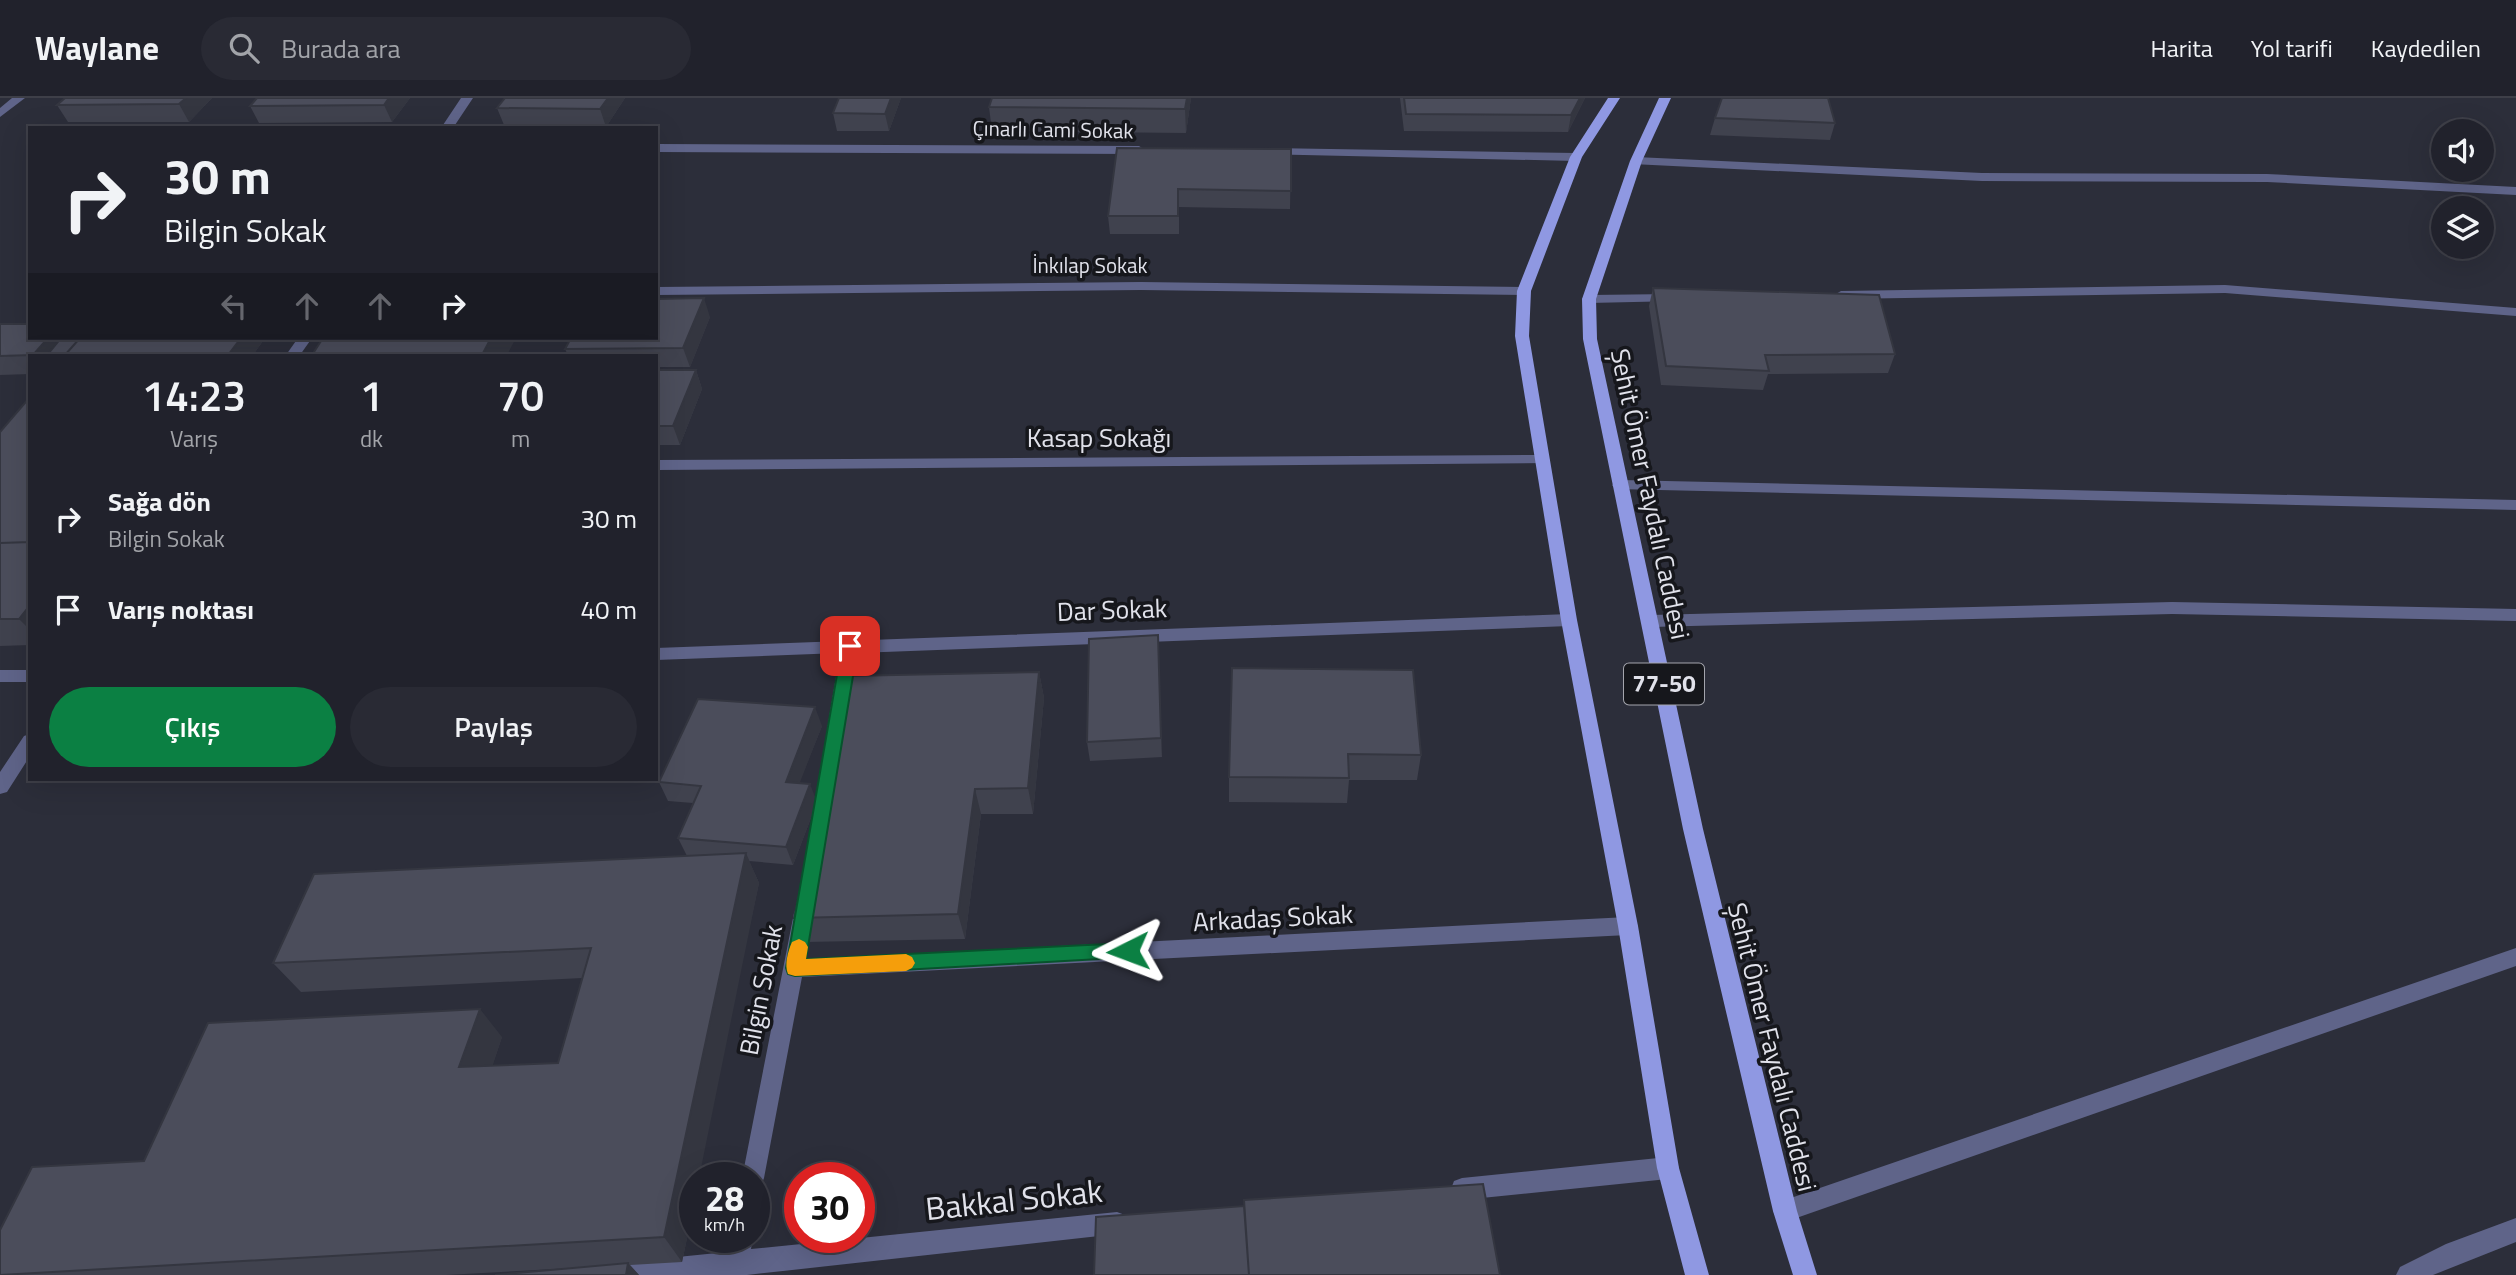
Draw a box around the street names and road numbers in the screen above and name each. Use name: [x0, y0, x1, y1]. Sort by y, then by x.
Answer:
street label: Çınarlı Cami Sokak: [972, 112, 1134, 146]
street label: İnkılap Sokak: [1032, 249, 1148, 281]
street label: Şehit Ömer Faydalı Caddesi: [1601, 345, 1700, 643]
street label: Kasap Sokağı: [1027, 418, 1171, 457]
street label: Dar Sokak: [1056, 588, 1168, 631]
road number: 77-50: [1624, 664, 1704, 704]
street label: Arkadaş Sokak: [1192, 894, 1354, 941]
street label: Şehit Ömer Faydalı Caddesi: [1718, 898, 1827, 1195]
street label: Bilgin Sokak: [729, 921, 792, 1058]
street label: Bakkal Sokak: [923, 1166, 1105, 1232]

